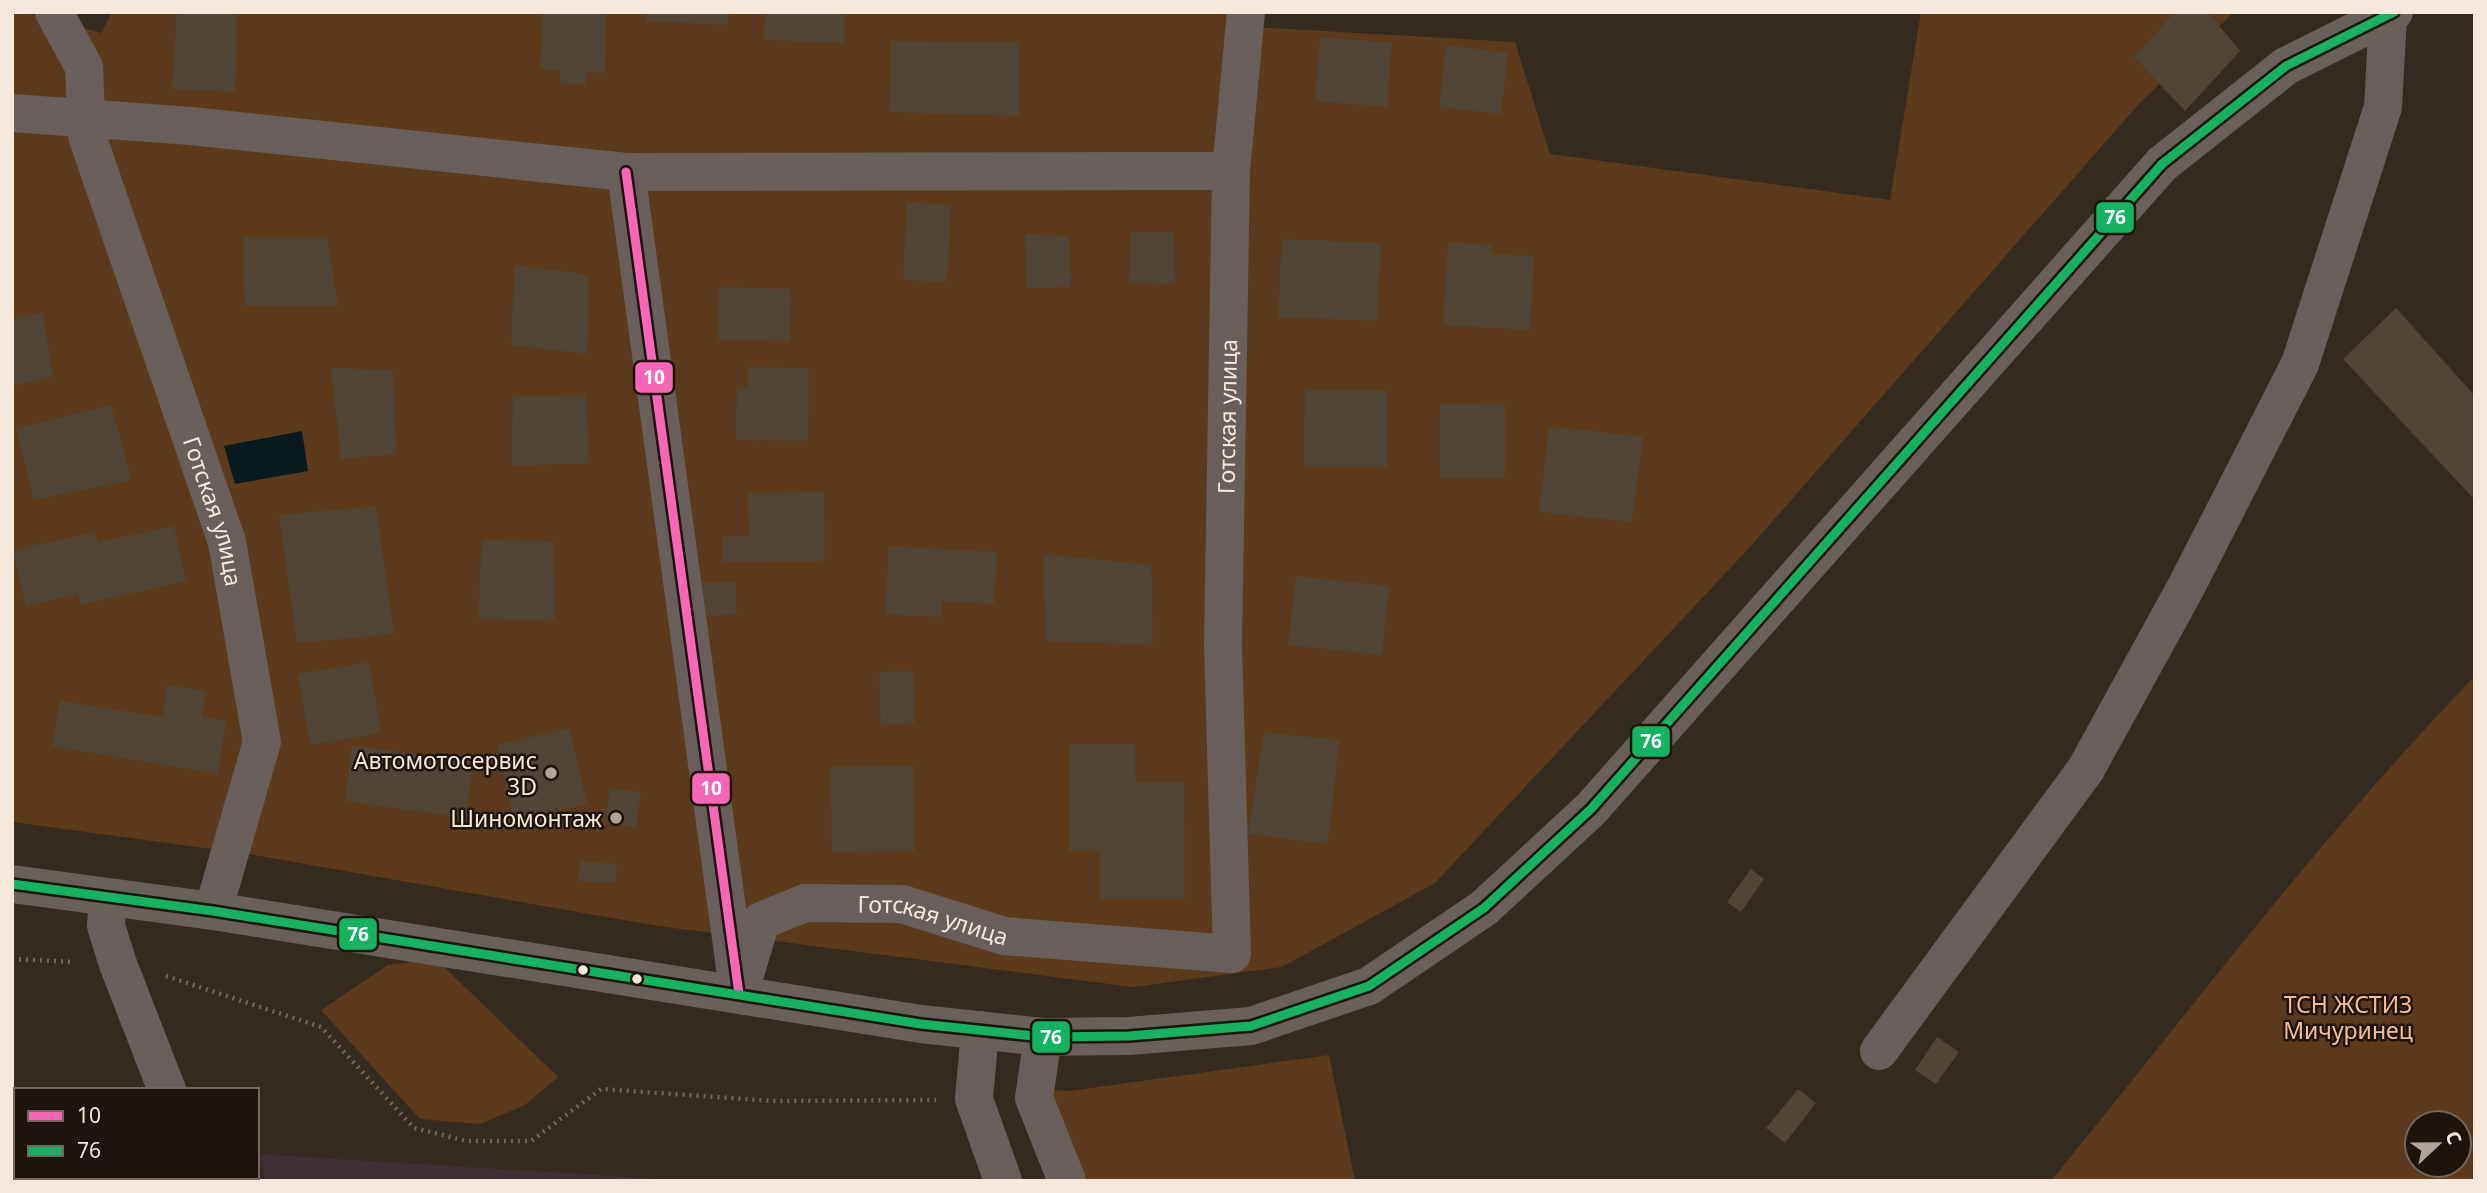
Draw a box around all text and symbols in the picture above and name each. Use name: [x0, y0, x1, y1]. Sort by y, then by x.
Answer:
line badge: 76: [2095, 201, 2135, 234]
text: 76: [2104, 204, 2126, 230]
street label: Готская улица: [1210, 339, 1244, 494]
line badge: 10: [634, 361, 674, 394]
text: 10: [643, 364, 665, 390]
street label: Готская улица: [176, 432, 250, 588]
line badge: 76: [1631, 725, 1671, 758]
text: 76: [1640, 728, 1662, 754]
place label: Автомотосервис 3D: [354, 744, 537, 802]
marker: Автомотосервис 3D: [543, 765, 559, 781]
line badge: 10: [691, 772, 731, 805]
text: 10: [700, 775, 722, 801]
place label: Шиномонтаж: [450, 802, 603, 834]
marker: Шиномонтаж: [608, 810, 624, 826]
street label: Готская улица: [857, 888, 1012, 952]
line badge: 76: [338, 917, 378, 951]
text: 76: [347, 921, 369, 947]
unlabelled marker: [576, 963, 590, 977]
unlabelled marker: [630, 972, 644, 986]
park label: ТСН ЖСТИЗ Мичуринец: [2283, 988, 2413, 1046]
line badge: 76: [1031, 1020, 1071, 1054]
text: 76: [1040, 1024, 1062, 1050]
legend: [14, 1088, 259, 1179]
text: 10: [77, 1101, 101, 1129]
north arrow: [2403, 1109, 2473, 1179]
text: С: [2439, 1127, 2468, 1148]
text: 76: [77, 1136, 101, 1164]

